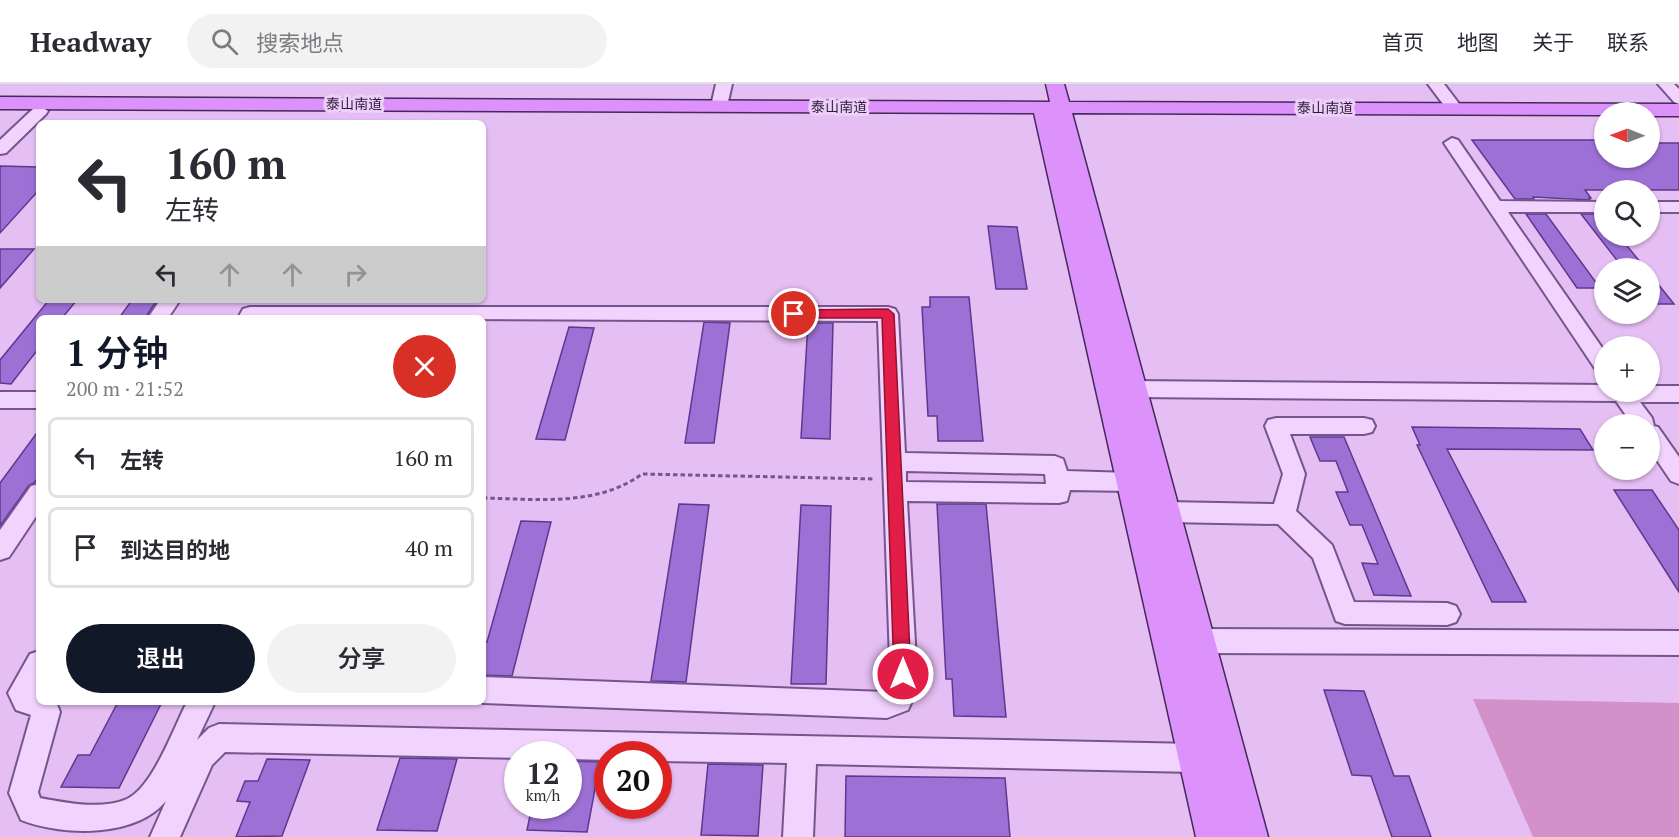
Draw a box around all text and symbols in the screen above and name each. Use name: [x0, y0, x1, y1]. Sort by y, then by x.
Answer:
search box: [187, 14, 607, 68]
text: Headway: [30, 23, 151, 60]
icon: search: [208, 25, 241, 58]
text: 搜索地点: [256, 28, 344, 57]
text: 首页: [1382, 28, 1424, 56]
text: 地图: [1457, 28, 1499, 56]
text: 关于: [1532, 28, 1574, 56]
text: 联系: [1607, 28, 1649, 56]
street label: 泰山南道: [326, 94, 382, 113]
street label: 泰山南道: [811, 97, 867, 116]
street label: 泰山南道: [1297, 98, 1353, 117]
north arrow: [1594, 102, 1660, 168]
map controls: [1594, 102, 1660, 480]
text: 160 m: [165, 135, 286, 191]
icon: left: [66, 144, 144, 222]
button: search: [1594, 180, 1660, 246]
text: 左转: [165, 192, 219, 228]
icon: left: [150, 258, 183, 291]
icon: ahead: [213, 258, 246, 291]
icon: ahead: [276, 258, 309, 291]
icon: right: [339, 258, 372, 291]
button: layers: [1594, 258, 1660, 324]
pin: [768, 288, 819, 339]
icon: arrive: [777, 297, 810, 330]
text: 1 分钟: [66, 329, 168, 376]
button: close: [393, 335, 456, 398]
button: +: [1594, 336, 1660, 402]
text: 200 m · 21:52: [66, 375, 184, 402]
button: −: [1594, 414, 1660, 480]
icon: left: [69, 441, 102, 474]
text: 160 m: [393, 443, 453, 472]
text: 左转: [120, 445, 164, 474]
icon: arrive: [69, 531, 102, 564]
text: 40 m: [405, 533, 453, 562]
text: 到达目的地: [120, 535, 230, 564]
button: 退出: [66, 624, 255, 693]
button: 分享: [267, 624, 456, 693]
position arrow: [871, 642, 935, 706]
speed limit sign: 20: [594, 741, 672, 819]
text: 12: [526, 753, 560, 793]
text: km/h: [526, 785, 560, 805]

